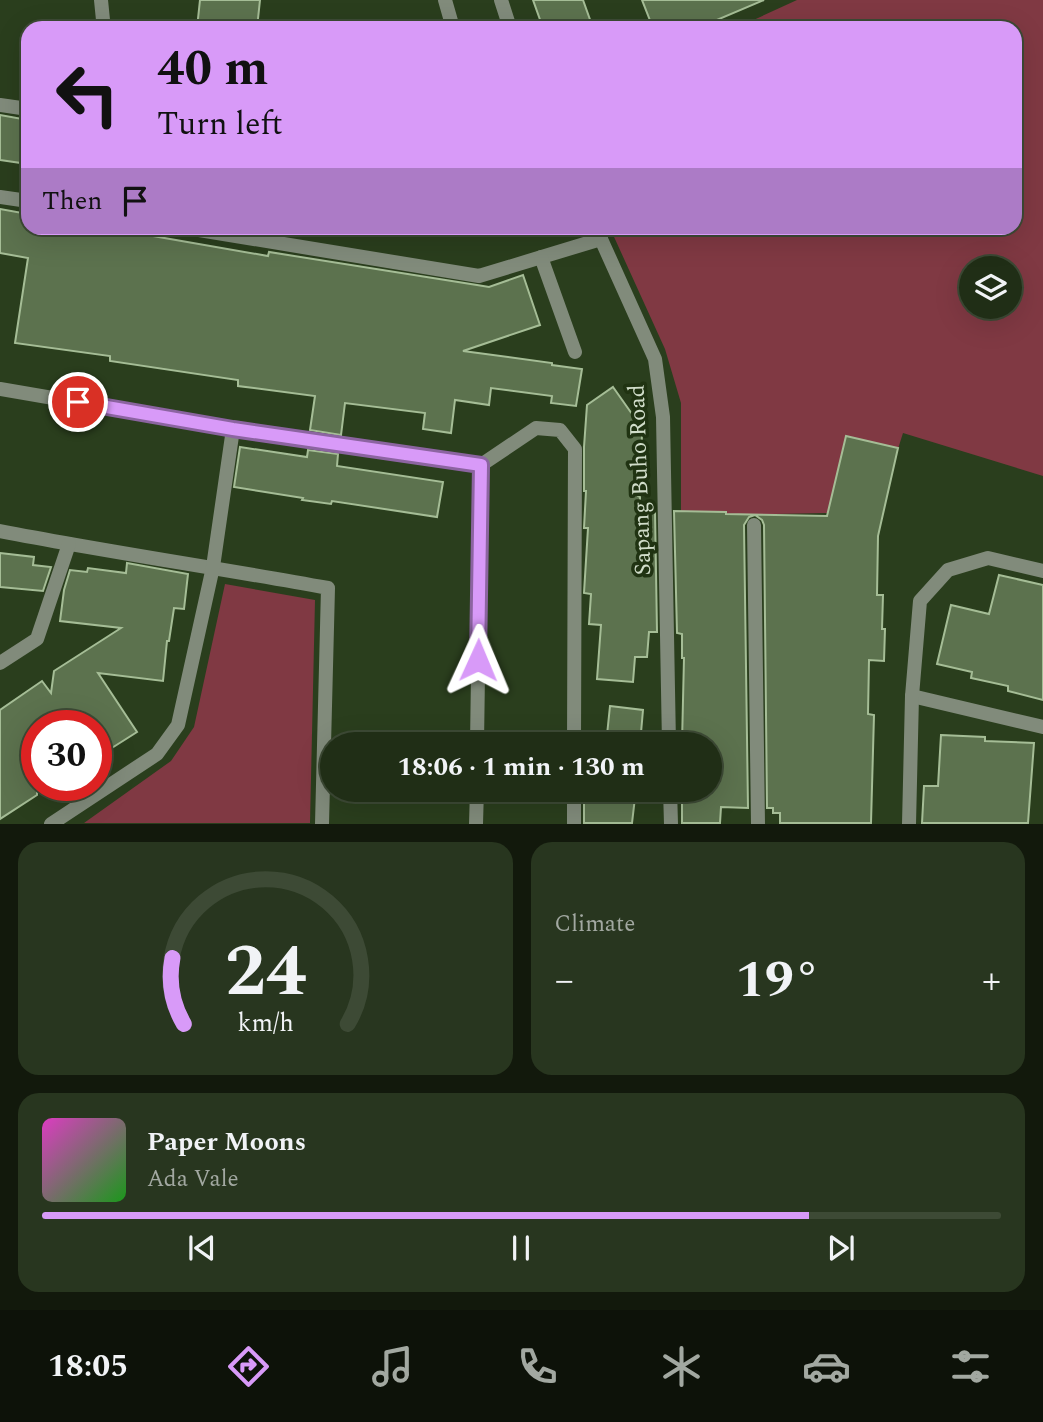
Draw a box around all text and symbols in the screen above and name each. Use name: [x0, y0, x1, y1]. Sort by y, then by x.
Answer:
text: 40 m: [157, 32, 268, 107]
icon: left: [42, 49, 133, 140]
text: Turn left: [157, 100, 283, 149]
text: Then: [42, 181, 102, 221]
icon: arrive: [116, 182, 154, 220]
map controls: [959, 256, 1022, 319]
button: layers: [959, 256, 1022, 319]
pin: [48, 372, 108, 432]
icon: arrive: [59, 383, 97, 421]
street label: Sapang Buho Road: [620, 384, 661, 576]
position arrow: [441, 623, 515, 697]
speed limit sign: 30: [21, 710, 112, 801]
text: 18:06 · 1 min · 130 m: [397, 747, 645, 787]
text: Climate: [555, 907, 635, 942]
text: 24: [224, 918, 306, 1029]
text: 19°: [736, 941, 820, 1020]
text: −: [555, 952, 574, 1010]
text: +: [982, 952, 1001, 1010]
text: km/h: [237, 1005, 293, 1043]
text: Paper Moons: [147, 1122, 306, 1162]
text: Ada Vale: [147, 1162, 239, 1197]
icon: previous: [183, 1229, 221, 1267]
icon: pause: [502, 1229, 540, 1267]
icon: next: [822, 1229, 860, 1267]
text: 18:05: [48, 1342, 128, 1391]
icon: directions: [224, 1342, 273, 1391]
icon: music: [368, 1342, 417, 1391]
icon: phone: [513, 1342, 562, 1391]
icon: climate: [657, 1342, 706, 1391]
icon: car: [802, 1342, 851, 1391]
icon: filters: [946, 1342, 995, 1391]

